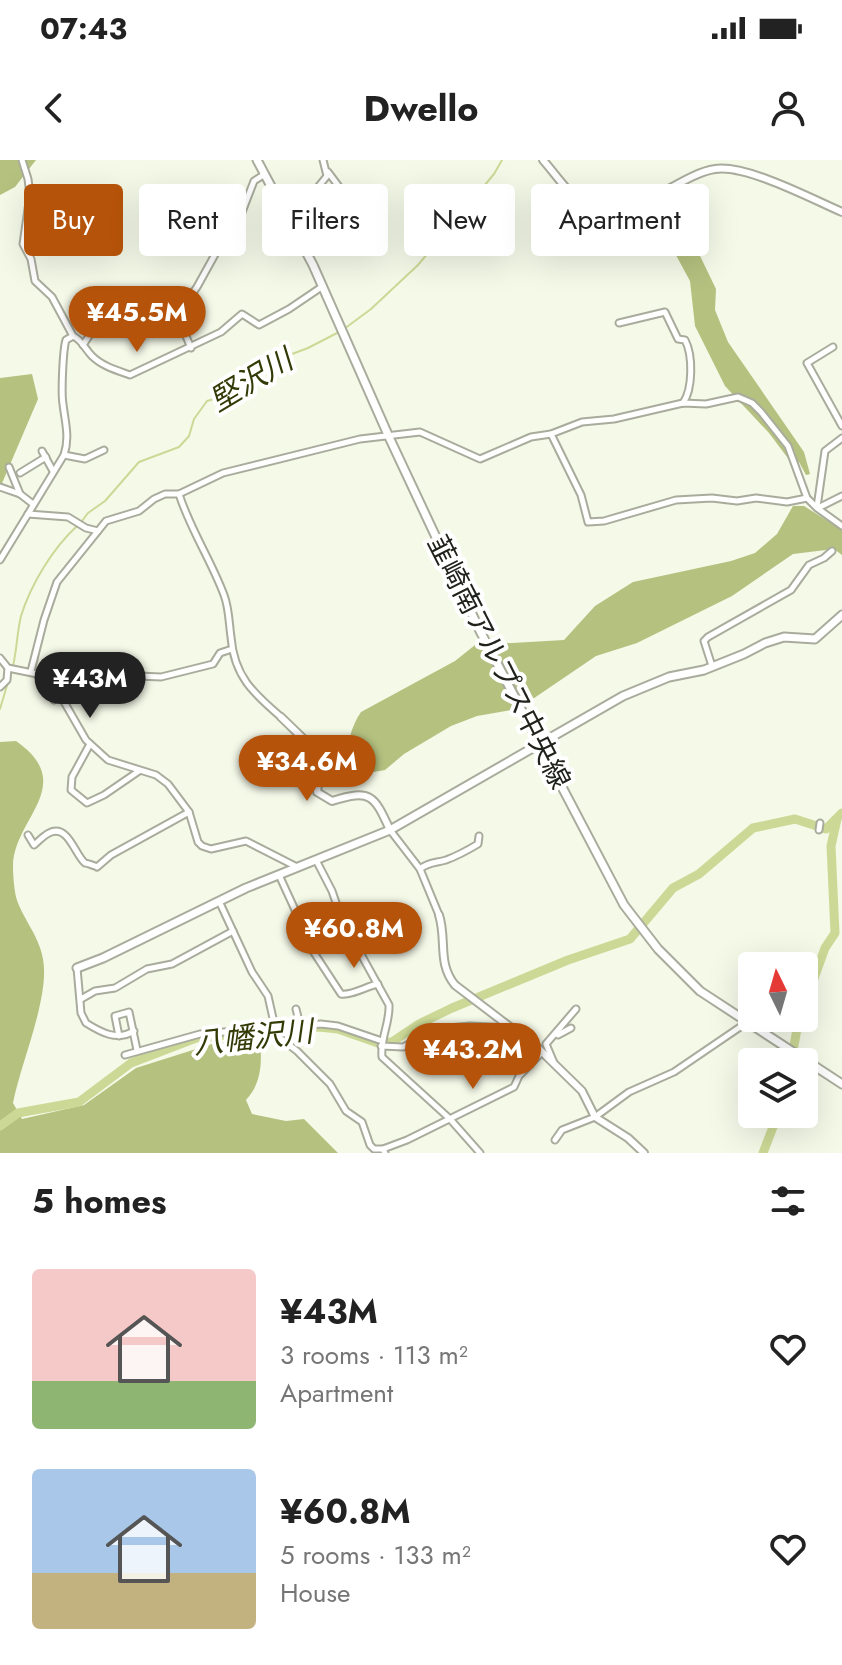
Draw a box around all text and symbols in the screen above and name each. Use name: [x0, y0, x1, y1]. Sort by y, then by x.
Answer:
text: 07:43: [40, 7, 127, 50]
text: Dwello: [363, 82, 479, 134]
icon: back: [32, 86, 76, 130]
icon: person: [766, 86, 810, 130]
chip: Buy: [24, 184, 123, 256]
chip: Rent: [139, 184, 246, 256]
chip: Filters: [262, 184, 388, 256]
chip: New: [404, 184, 515, 256]
chip: Apartment: [531, 184, 709, 256]
pin: ¥45.5M: [72, 286, 202, 354]
text: ¥45.5M: [87, 293, 187, 331]
water label: 堅沢川: [201, 337, 303, 422]
street label: 韮崎南アルプス中央線: [417, 528, 581, 796]
pin: ¥43M: [43, 652, 137, 720]
text: ¥43M: [53, 659, 127, 697]
pin: ¥34.6M: [242, 735, 372, 803]
text: ¥34.6M: [257, 742, 357, 780]
pin: ¥60.8M: [289, 902, 419, 970]
text: ¥60.8M: [304, 909, 404, 947]
north arrow: [738, 952, 818, 1032]
map controls: [738, 952, 818, 1128]
water label: 八幡沢川: [191, 1009, 318, 1065]
pin: ¥43.2M: [408, 1023, 538, 1091]
text: ¥43.2M: [423, 1030, 523, 1068]
button: layers: [738, 1048, 818, 1128]
text: 5 homes: [32, 1177, 166, 1226]
icon: filters: [766, 1179, 810, 1223]
text: ¥43M: [280, 1287, 378, 1336]
icon: home: [96, 1301, 192, 1397]
icon: heart: [766, 1327, 810, 1371]
text: 3 rooms · 113 m²: [280, 1336, 468, 1374]
text: Apartment: [280, 1374, 393, 1412]
text: ¥60.8M: [280, 1487, 411, 1536]
icon: home: [96, 1501, 192, 1597]
icon: heart: [766, 1527, 810, 1571]
text: 5 rooms · 133 m²: [280, 1536, 471, 1574]
text: House: [280, 1574, 350, 1612]

